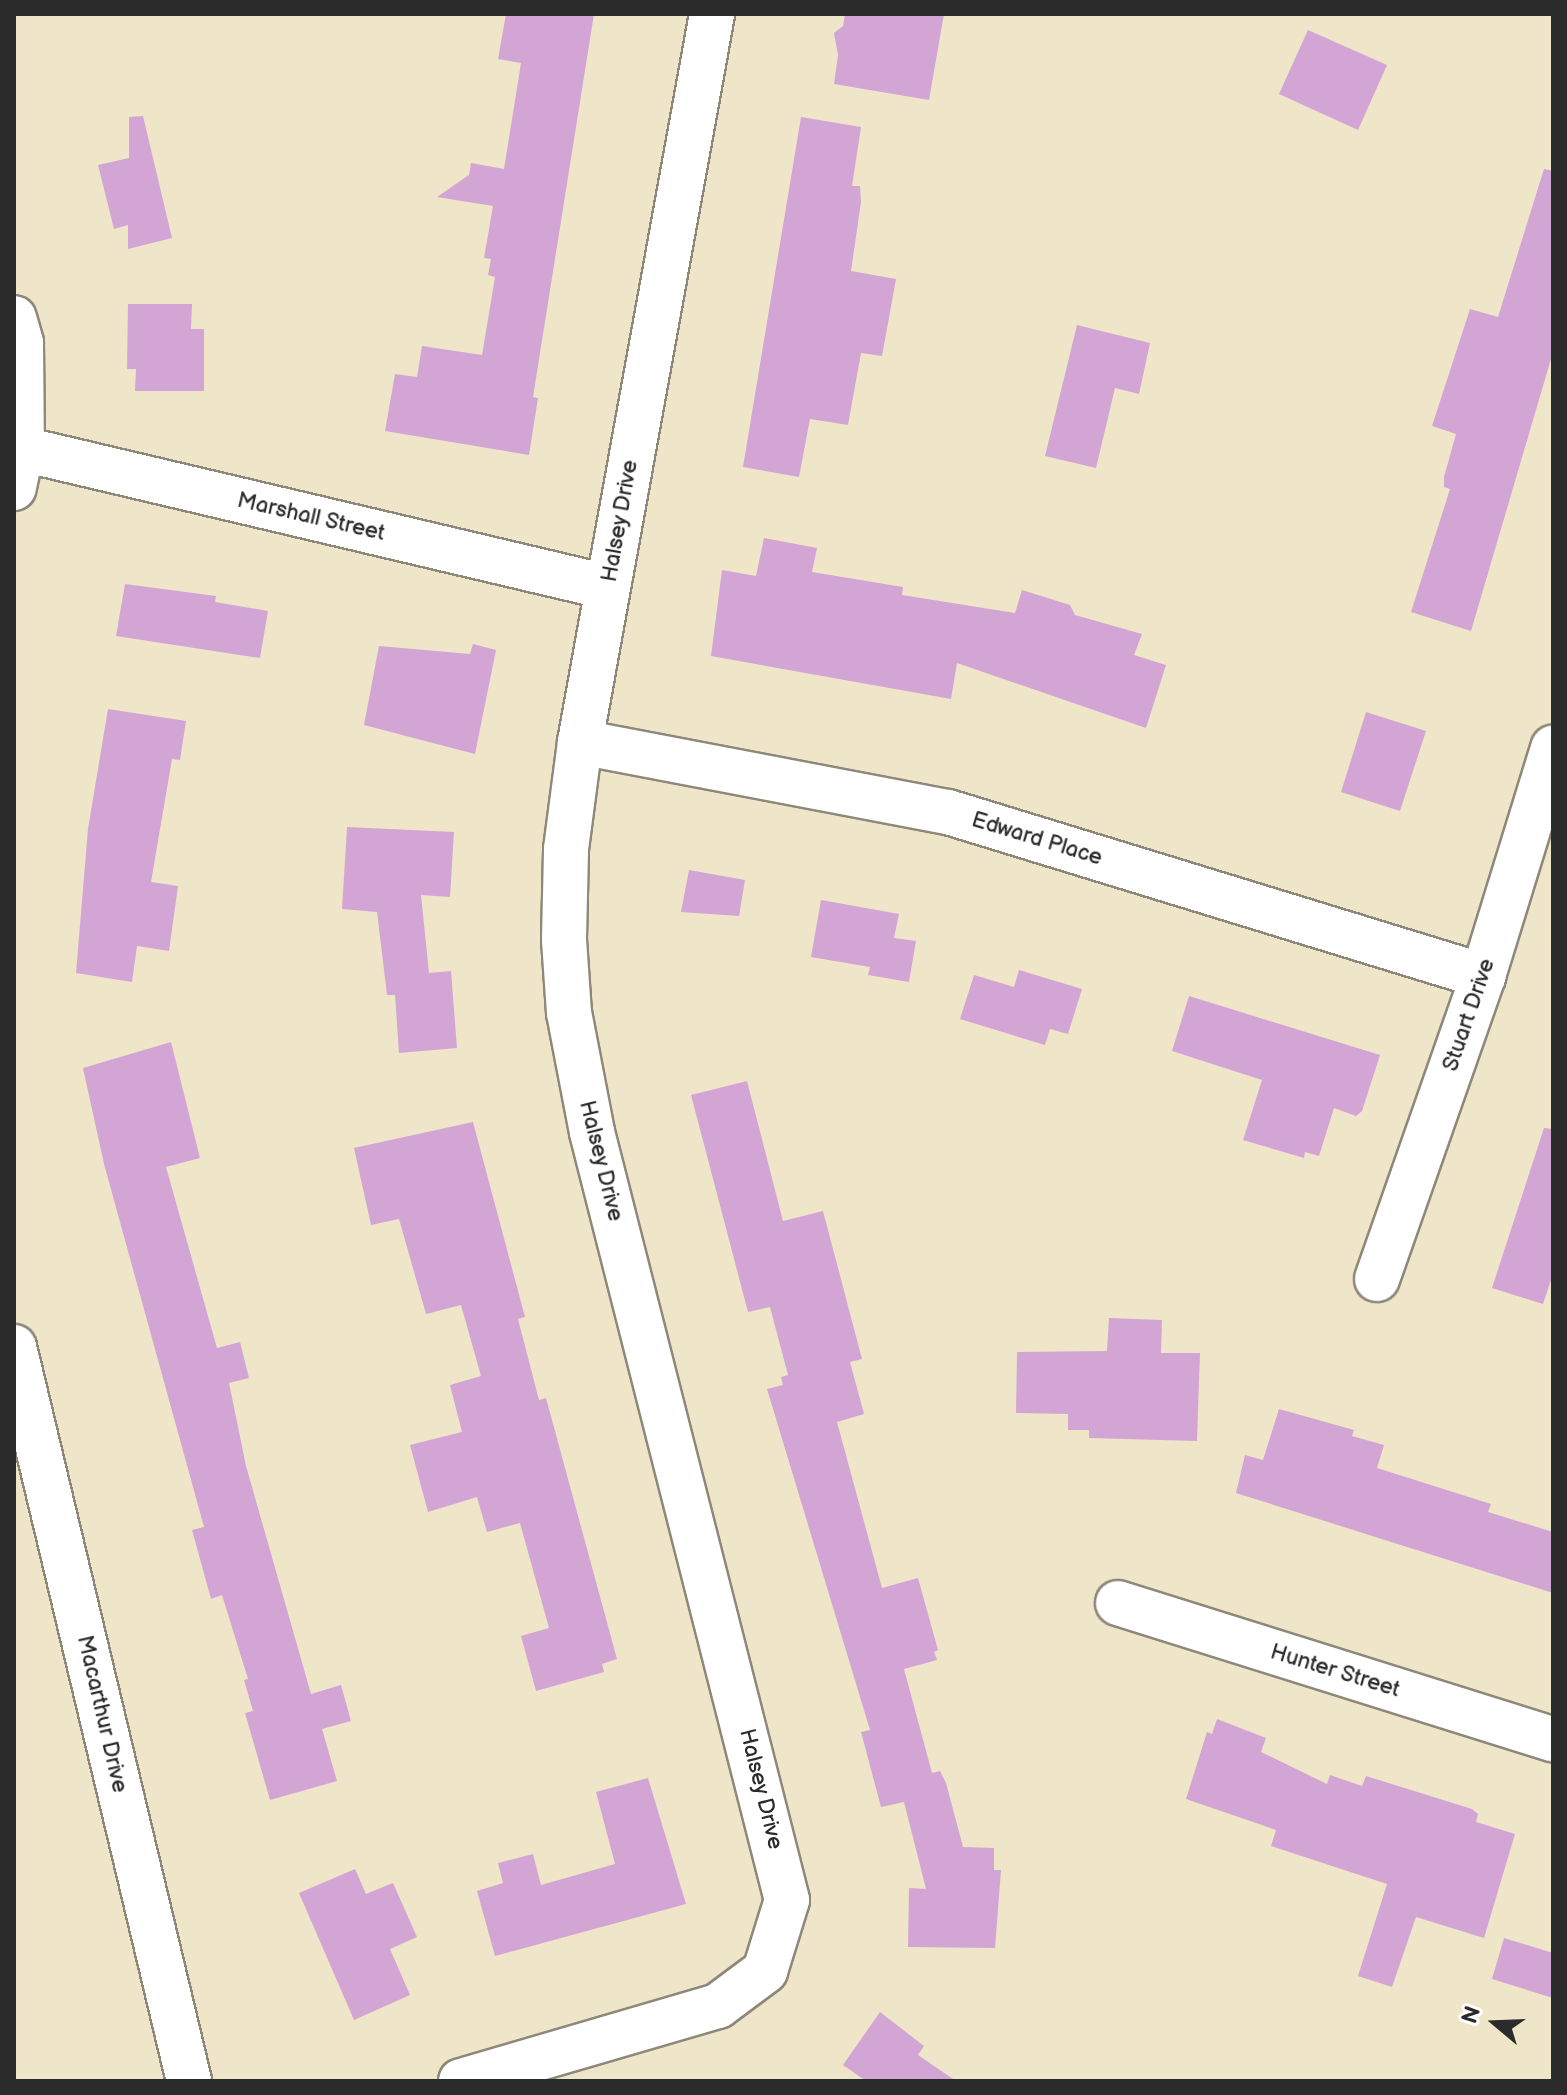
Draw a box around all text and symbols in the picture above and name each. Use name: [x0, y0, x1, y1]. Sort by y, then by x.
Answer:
street label: Halsey Drive: [596, 457, 644, 585]
street label: Marshall Street: [234, 487, 388, 547]
street label: Edward Place: [969, 807, 1105, 871]
street label: Stuart Drive: [1437, 955, 1501, 1075]
street label: Halsey Drive: [573, 1097, 629, 1225]
street label: Macarthur Drive: [71, 1633, 133, 1795]
street label: Hunter Street: [1267, 1639, 1403, 1703]
street label: Halsey Drive: [733, 1725, 789, 1853]
north arrow: [1455, 1983, 1535, 2063]
text: N: [1456, 2003, 1487, 2027]

